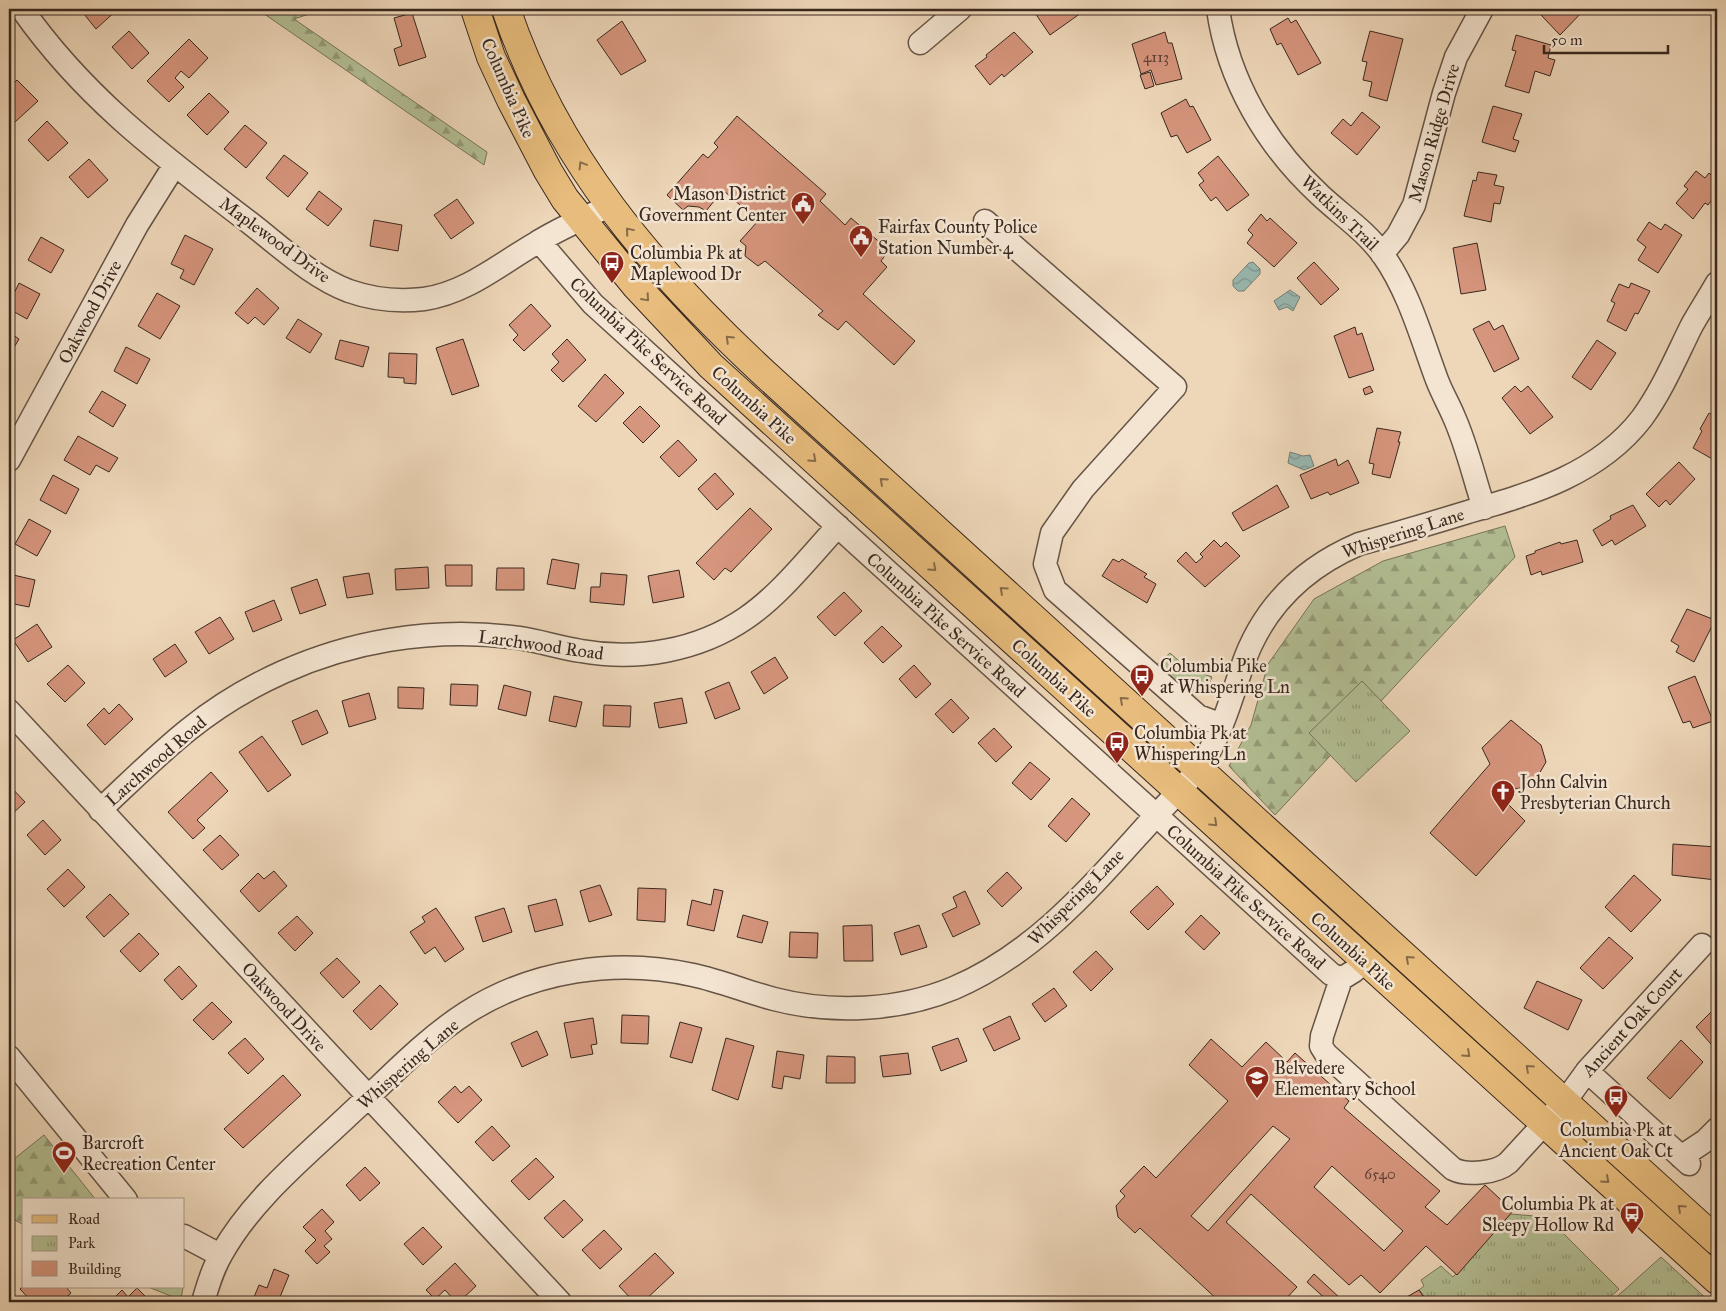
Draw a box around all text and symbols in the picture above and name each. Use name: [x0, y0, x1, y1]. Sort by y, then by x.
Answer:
scale bar: [1544, 22, 1667, 54]
text: 50 m: [1551, 31, 1583, 49]
street label: Columbia Pike: [476, 35, 540, 141]
house number: 4113: [1143, 48, 1169, 66]
street label: Mason Ridge Drive: [1404, 61, 1465, 205]
one-way arrow: [578, 162, 588, 171]
street label: Watkins Trail: [1296, 170, 1384, 256]
place label: Mason District Government Center: [639, 183, 787, 226]
public building icon: Mason District Government Center: [790, 191, 816, 225]
street label: Maplewood Drive: [215, 192, 335, 288]
place label: Fairfax County Police Station Number 4: [878, 216, 1037, 259]
public building icon: Fairfax County Police Station Number 4: [848, 224, 874, 258]
one-way arrow: [625, 228, 634, 237]
place label: Columbia Pk at Maplewood Dr: [630, 242, 743, 285]
bus stop icon: Columbia Pk at Maplewood Dr: [599, 250, 625, 284]
street label: Oakwood Drive: [53, 256, 127, 368]
street label: Columbia Pike Service Road: [565, 273, 731, 429]
one-way arrow: [640, 292, 649, 301]
one-way arrow: [726, 336, 735, 345]
street label: Columbia Pike: [707, 361, 801, 449]
one-way arrow: [808, 453, 817, 462]
one-way arrow: [879, 478, 888, 487]
street label: Whispering Lane: [1339, 503, 1467, 564]
street label: Columbia Pike Service Road: [862, 548, 1030, 702]
one-way arrow: [928, 562, 937, 571]
one-way arrow: [999, 587, 1008, 596]
street label: Larchwood Road: [477, 625, 605, 665]
street label: Columbia Pike: [1007, 634, 1101, 722]
place label: Columbia Pike at Whispering Ln: [1160, 655, 1290, 699]
bus stop icon: Columbia Pike at Whispering Ln: [1129, 663, 1155, 697]
one-way arrow: [1119, 697, 1128, 706]
street label: Larchwood Road: [101, 711, 211, 811]
place label: Columbia Pk at Whispering Ln: [1134, 722, 1247, 766]
bus stop icon: Columbia Pk at Whispering Ln: [1104, 730, 1130, 764]
place label: John Calvin Presbyterian Church: [1518, 771, 1671, 814]
church icon: John Calvin Presbyterian Church: [1490, 779, 1516, 813]
one-way arrow: [1208, 817, 1217, 826]
street label: Columbia Pike Service Road: [1162, 820, 1330, 974]
street label: Whispering Lane: [1023, 844, 1129, 950]
street label: Columbia Pike: [1306, 907, 1400, 995]
one-way arrow: [1405, 956, 1414, 965]
street label: Oakwood Drive: [237, 958, 331, 1056]
street label: Ancient Oak Court: [1576, 962, 1687, 1082]
street label: Whispering Lane: [353, 1014, 464, 1115]
one-way arrow: [1462, 1048, 1471, 1057]
place label: Belvedere Elementary School: [1274, 1057, 1416, 1100]
school or university icon: Belvedere Elementary School: [1244, 1065, 1270, 1099]
one-way arrow: [1526, 1065, 1535, 1074]
bus stop icon: Columbia Pk at Ancient Oak Ct: [1603, 1084, 1629, 1118]
place label: Columbia Pk at Ancient Oak Ct: [1558, 1119, 1674, 1162]
place label: Barcroft Recreation Center: [82, 1132, 216, 1175]
sports icon: Barcroft Recreation Center: [51, 1140, 77, 1174]
house number: 6540: [1364, 1165, 1396, 1183]
one-way arrow: [1600, 1174, 1609, 1183]
place label: Columbia Pk at Sleepy Hollow Rd: [1482, 1193, 1615, 1236]
legend: [22, 1198, 185, 1288]
bus stop icon: Columbia Pk at Sleepy Hollow Rd: [1619, 1201, 1645, 1235]
one-way arrow: [1678, 1205, 1687, 1214]
text: Road: [68, 1210, 100, 1228]
text: Park: [68, 1234, 95, 1252]
text: Building: [68, 1260, 122, 1278]

